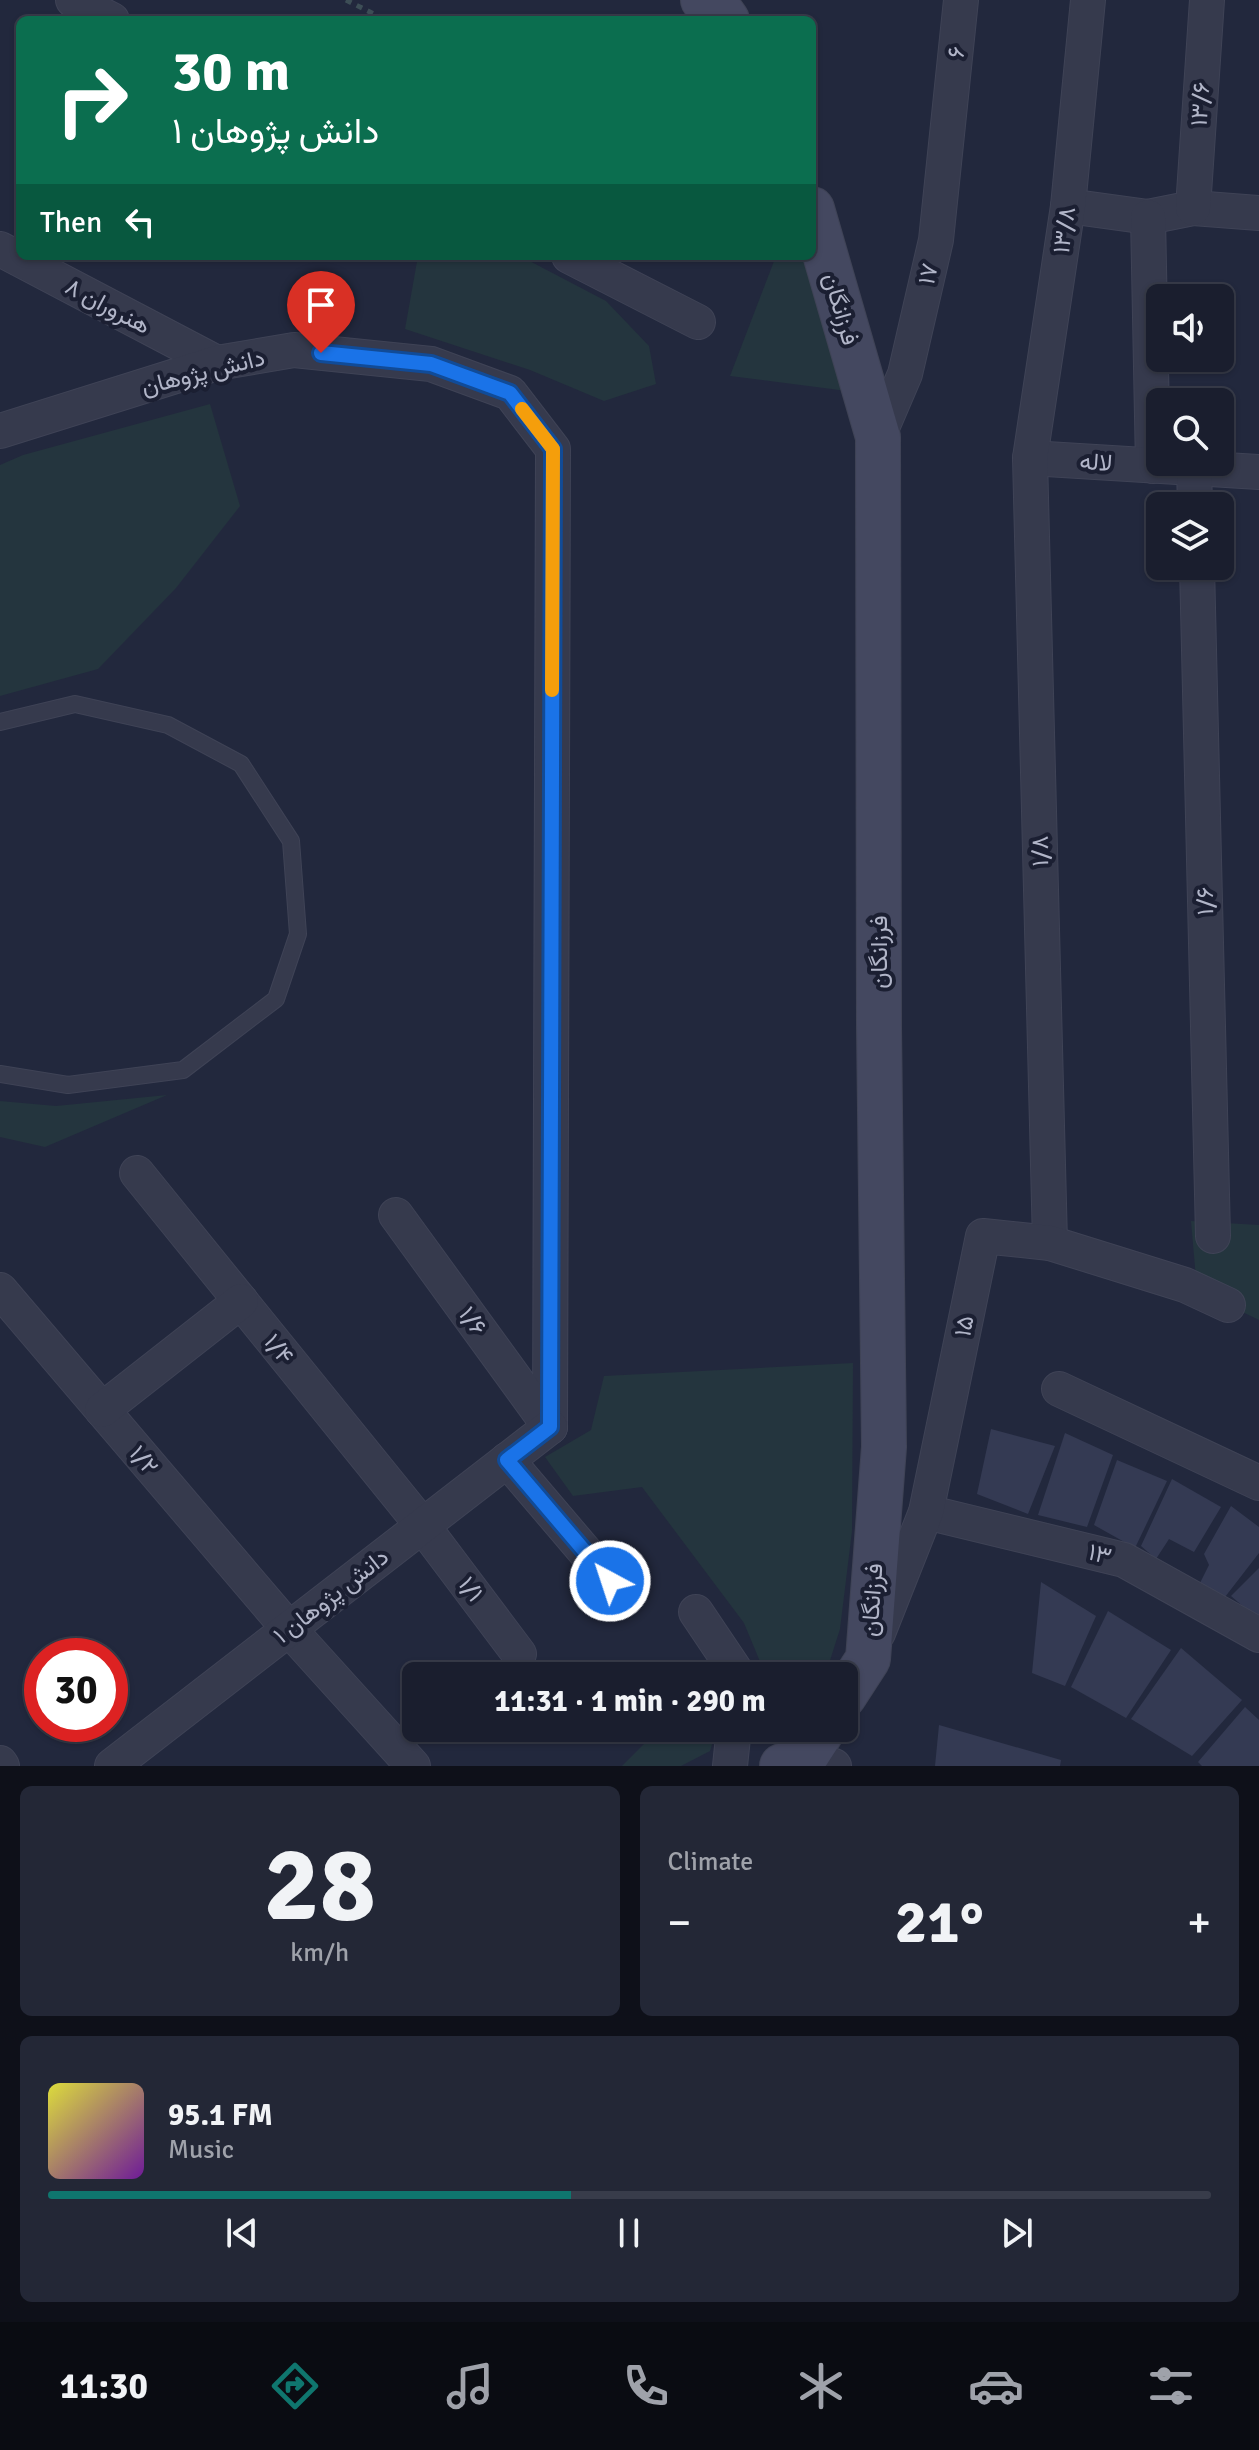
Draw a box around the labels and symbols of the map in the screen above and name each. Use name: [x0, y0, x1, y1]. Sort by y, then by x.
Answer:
street label: ۶: [941, 45, 971, 59]
street label: ۱۳/۶: [1183, 81, 1217, 127]
street label: ۱۳/۸: [1046, 205, 1082, 255]
street label: ۱۷: [911, 260, 945, 288]
street label: فرزانگان: [816, 269, 866, 349]
street label: هنروران ۸: [60, 271, 156, 341]
pin: [287, 271, 355, 353]
street label: دانش پژوهان: [138, 342, 268, 403]
street label: لاله: [1078, 446, 1114, 478]
street label: ۱/۸: [1025, 835, 1055, 867]
street label: ۱/۶: [1190, 886, 1220, 916]
street label: فرزانگان: [864, 915, 894, 989]
street label: ۱/۶: [452, 1301, 494, 1341]
street label: ۱۵: [947, 1313, 981, 1339]
street label: ۱/۴: [258, 1328, 300, 1370]
street label: ۱/۲: [123, 1439, 165, 1481]
street label: ۱۳: [1085, 1537, 1115, 1571]
position arrow: [568, 1539, 652, 1623]
street label: دانش پژوهان ۱: [267, 1542, 395, 1651]
street label: فرزانگان: [854, 1562, 890, 1638]
street label: ۱/۱: [452, 1570, 490, 1608]
speed limit sign: 30: [24, 1638, 128, 1742]

